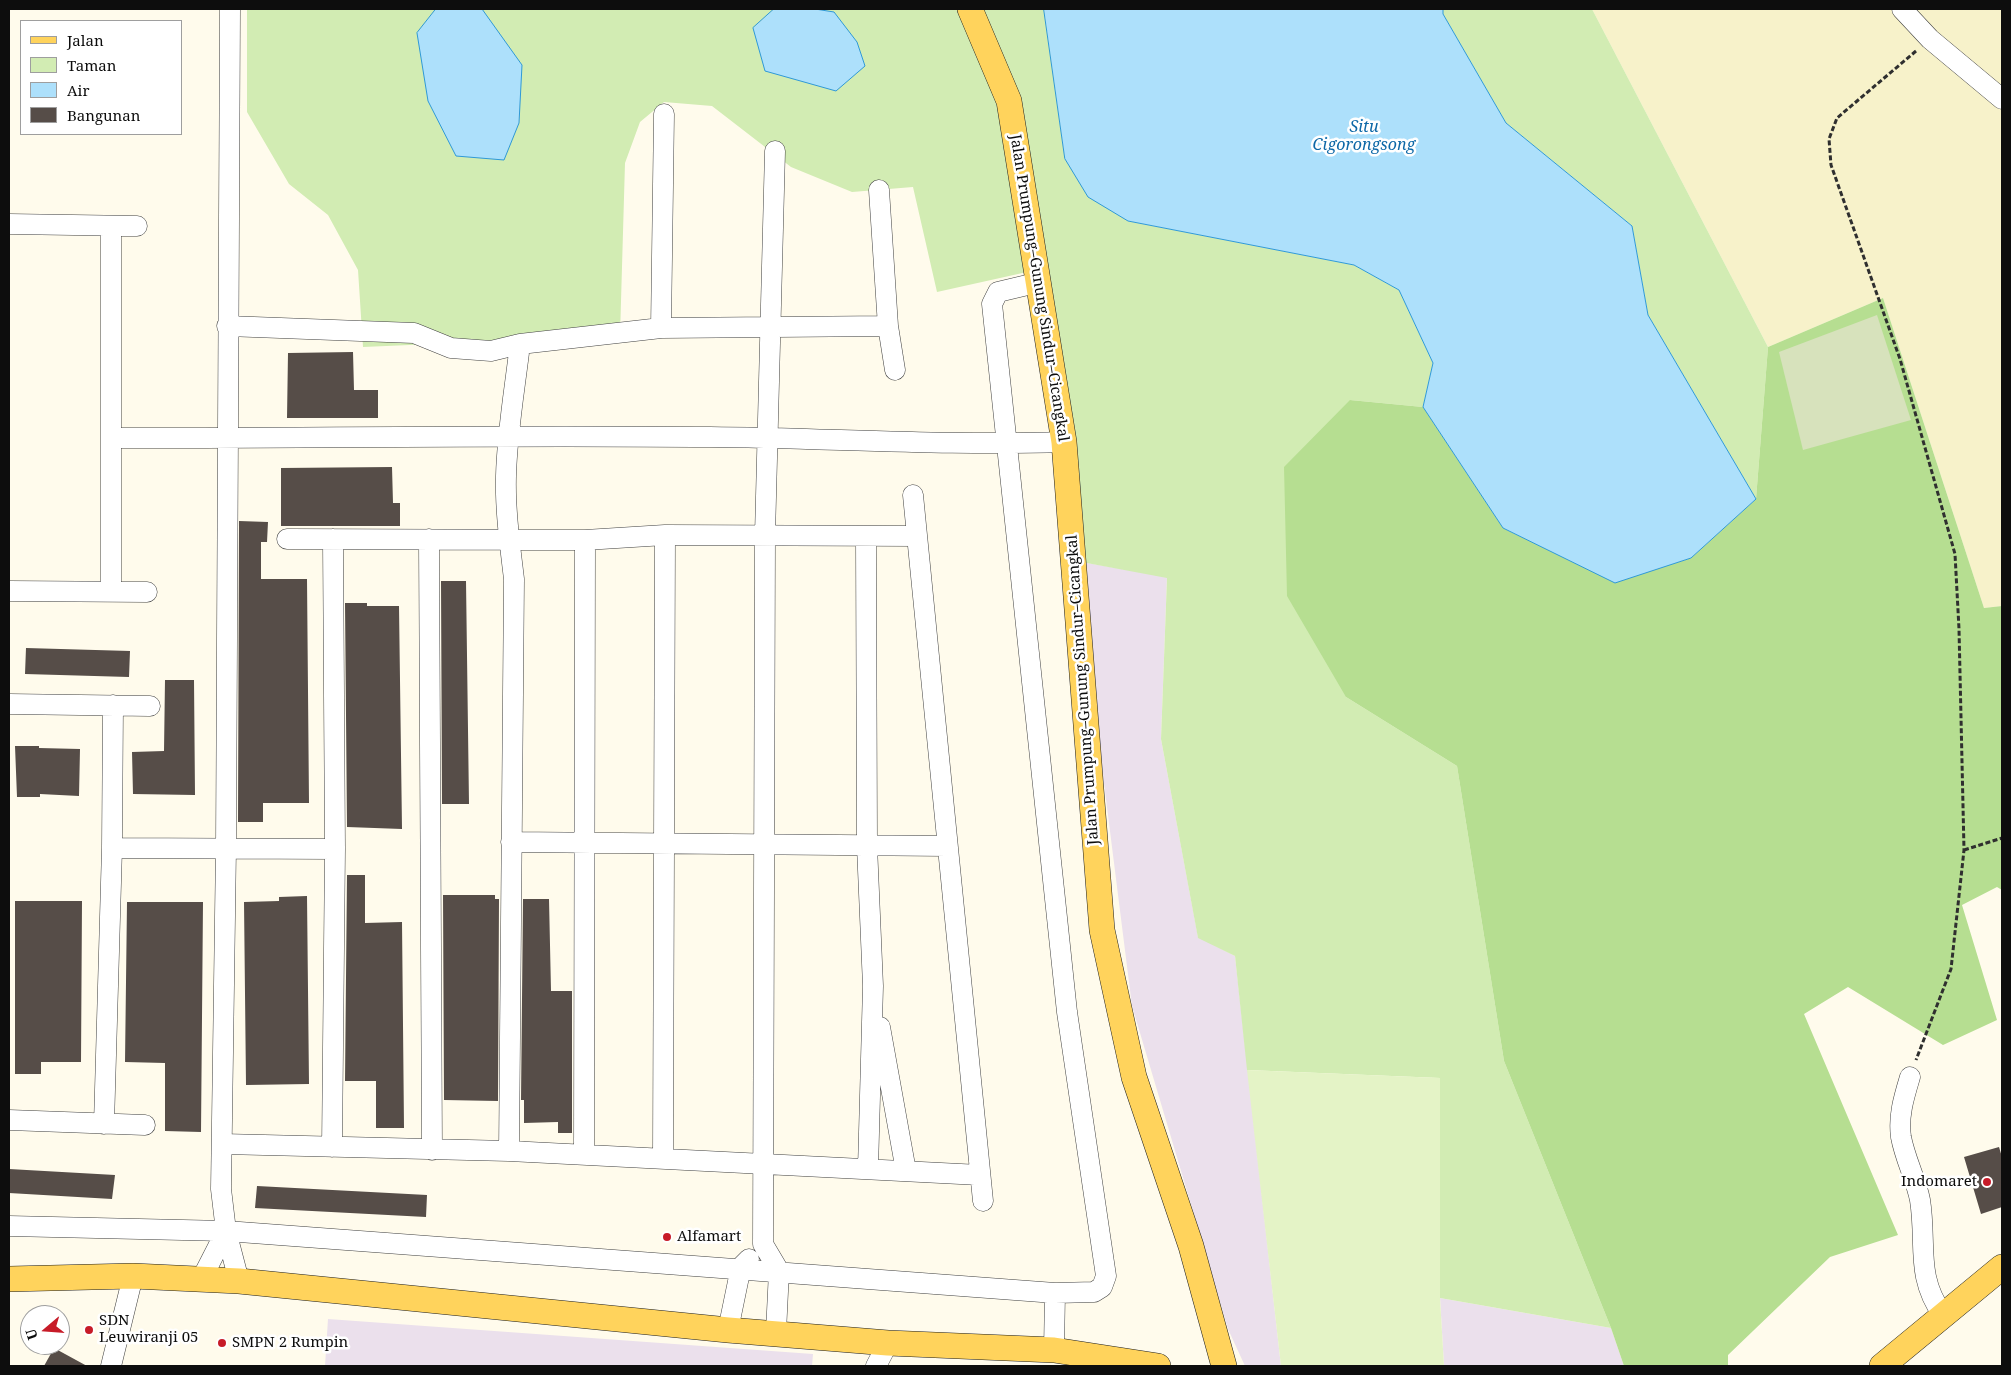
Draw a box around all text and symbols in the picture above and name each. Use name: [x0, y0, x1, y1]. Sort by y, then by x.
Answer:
legend: [20, 20, 182, 135]
text: Jalan: [67, 30, 104, 50]
text: Taman: [67, 55, 117, 75]
text: Air: [67, 80, 89, 100]
text: Bangunan: [67, 105, 140, 125]
water label: Situ Cigorongsong: [1313, 117, 1415, 155]
street label: Jalan Prumpung–Gunung Sindur–Cicangkal: [1006, 133, 1072, 443]
street label: Jalan Prumpung–Gunung Sindur–Cicangkal: [1063, 534, 1103, 846]
place label: Indomaret: [1901, 1173, 1977, 1191]
marker: Indomaret: [1981, 1176, 1993, 1188]
place label: Alfamart: [677, 1228, 741, 1246]
marker: Alfamart: [661, 1231, 673, 1243]
north arrow: [20, 1305, 70, 1355]
place label: SDN Leuwiranji 05: [99, 1312, 198, 1347]
marker: SDN Leuwiranji 05: [83, 1324, 95, 1336]
text: U: [21, 1327, 42, 1342]
place label: SMPN 2 Rumpin: [232, 1334, 348, 1352]
marker: SMPN 2 Rumpin: [216, 1337, 228, 1349]

